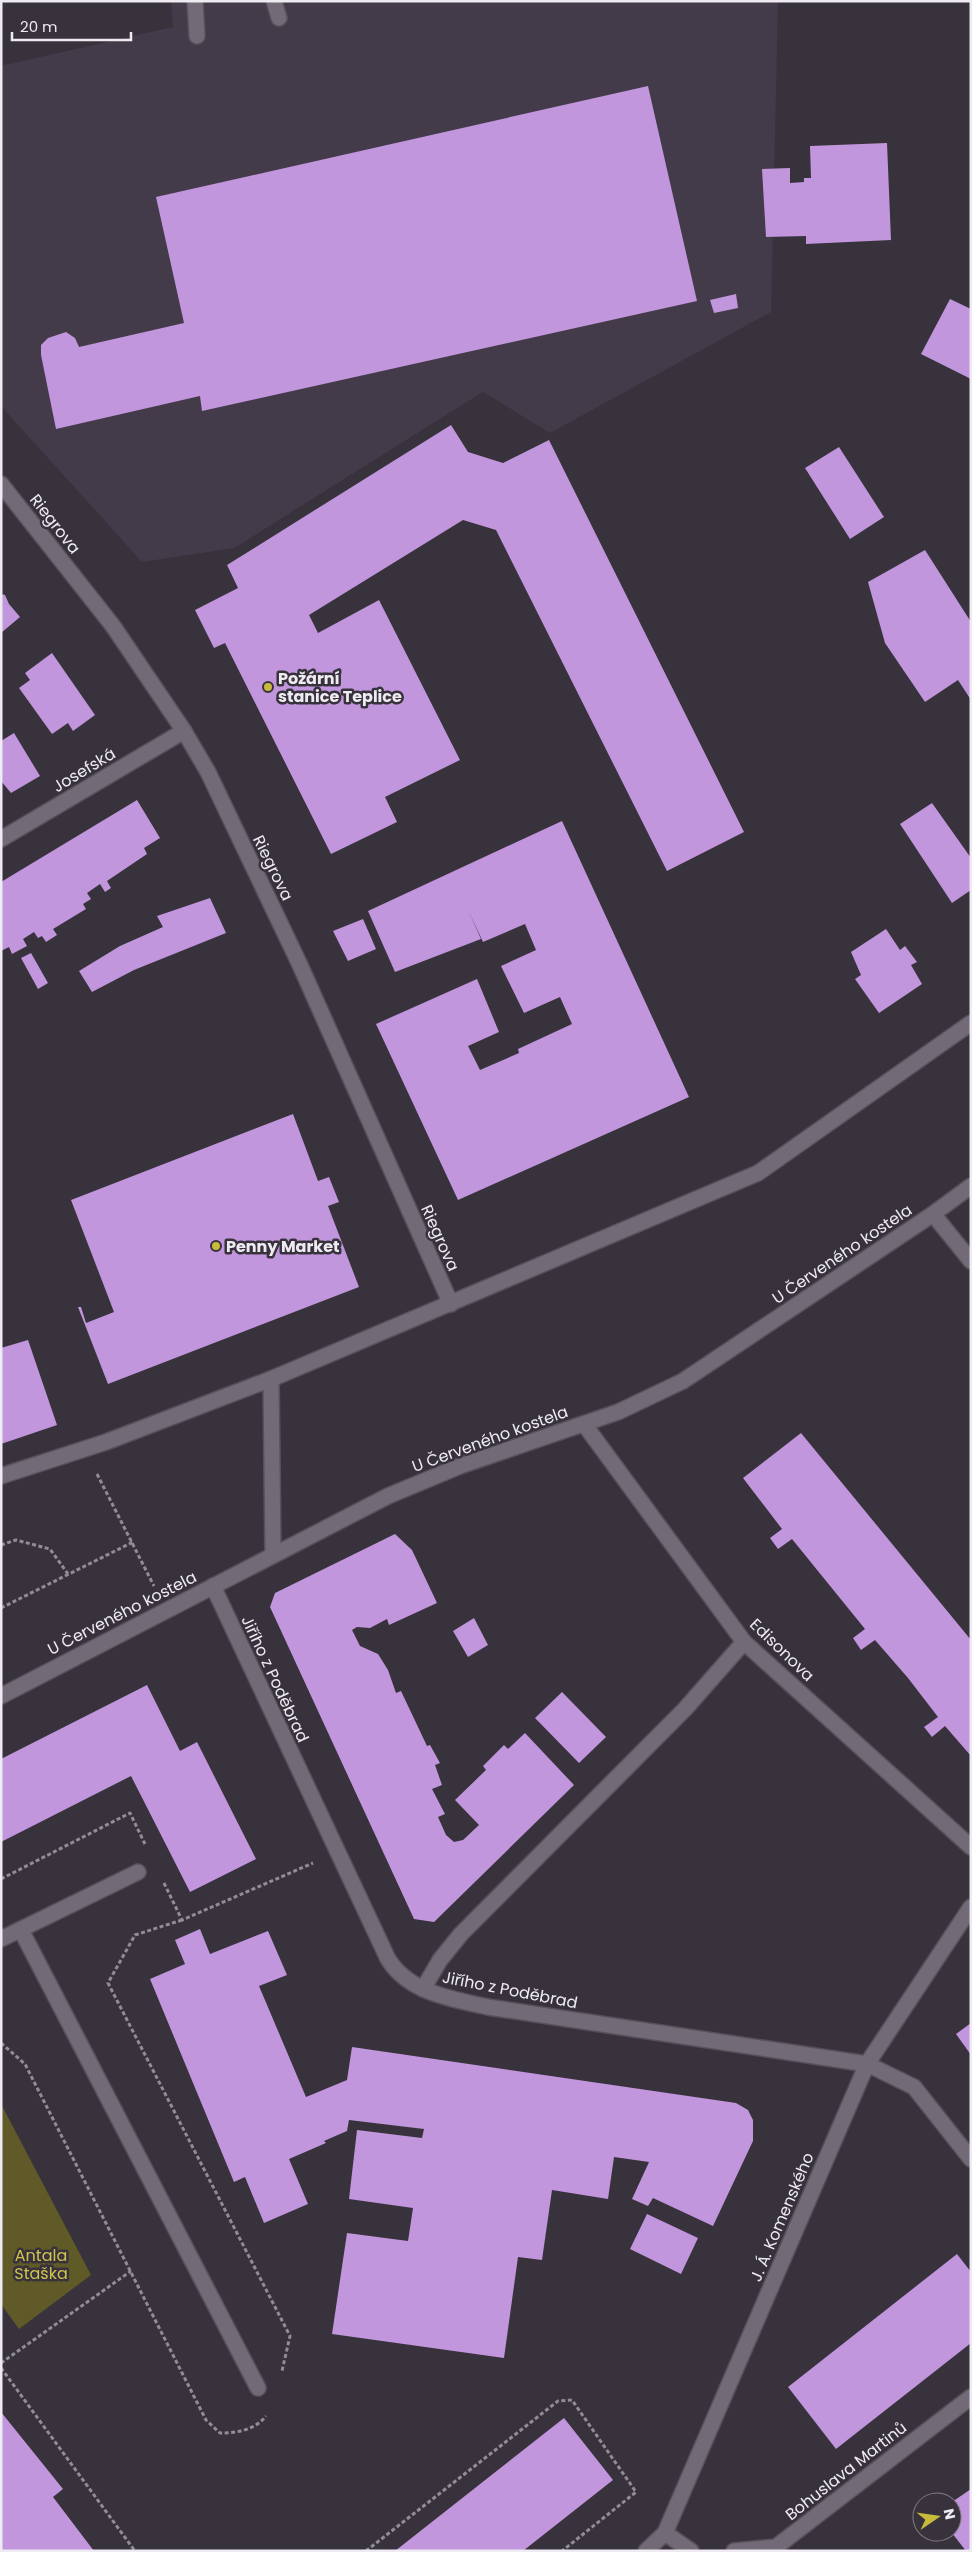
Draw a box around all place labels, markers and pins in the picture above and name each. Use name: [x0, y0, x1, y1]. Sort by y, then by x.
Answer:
place label: Požární stanice Teplice: [278, 667, 402, 708]
marker: Požární stanice Teplice: [262, 681, 274, 693]
place label: Penny Market: [226, 1235, 340, 1258]
marker: Penny Market: [210, 1240, 222, 1252]

